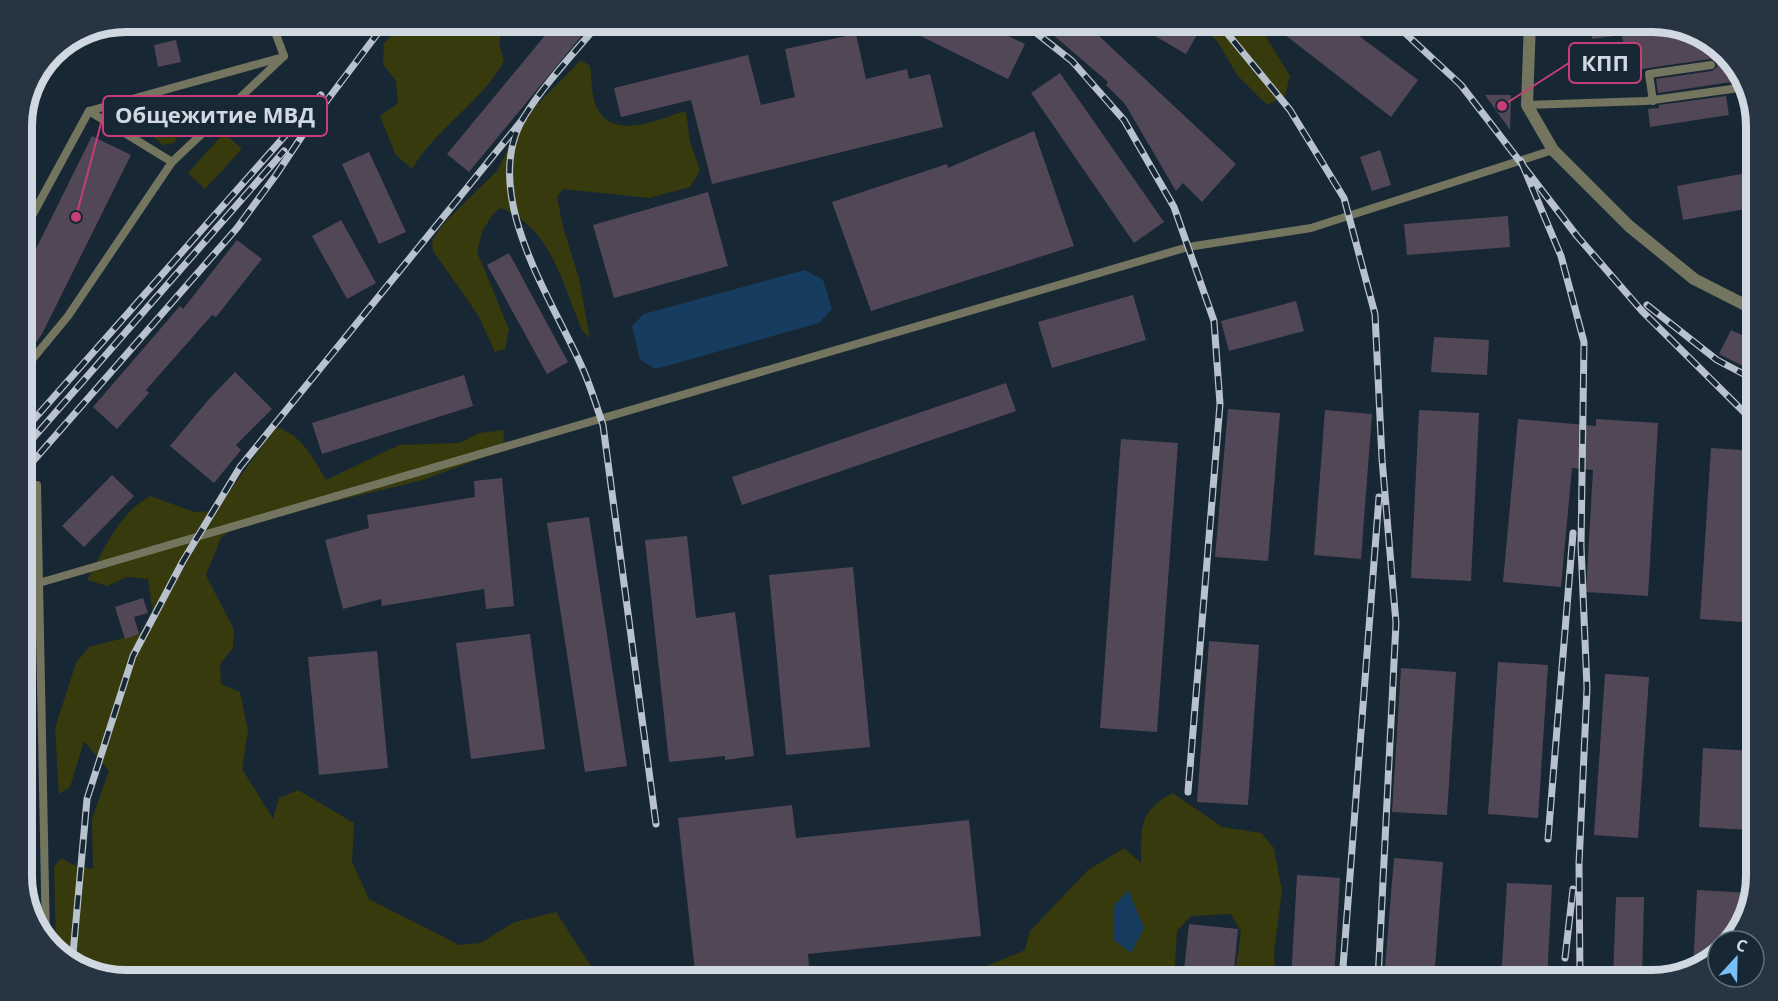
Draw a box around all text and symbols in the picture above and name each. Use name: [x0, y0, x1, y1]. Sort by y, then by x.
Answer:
callout: КПП: [1569, 43, 1641, 83]
text: КПП: [1581, 47, 1629, 77]
callout: Общежитие МВД: [103, 96, 327, 136]
text: Общежитие МВД: [115, 99, 315, 129]
north arrow: [1706, 929, 1766, 989]
text: С: [1733, 933, 1750, 957]

